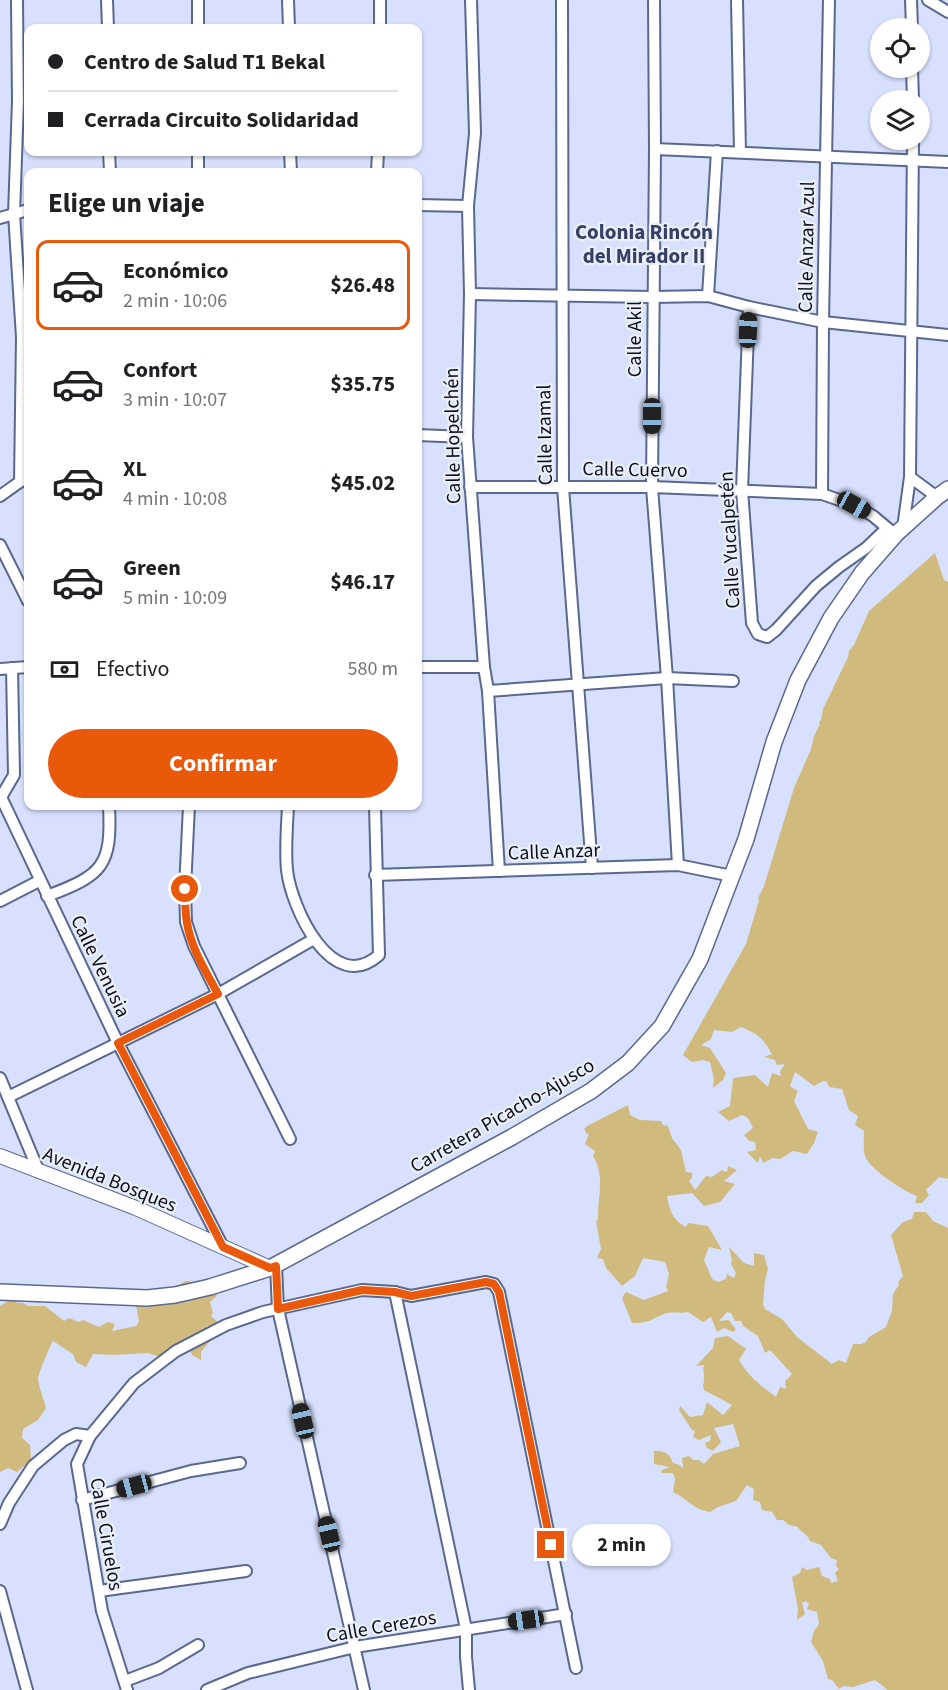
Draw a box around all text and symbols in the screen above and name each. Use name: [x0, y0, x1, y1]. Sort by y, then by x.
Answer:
map controls: [870, 18, 930, 150]
button: locate: [870, 18, 930, 78]
text: Centro de Salud T1 Bekal: [84, 46, 325, 78]
button: layers: [870, 90, 930, 150]
text: Cerrada Circuito Solidaridad: [84, 104, 359, 136]
street label: Calle Anzar Azul: [792, 181, 822, 313]
text: Elige un viaje: [48, 184, 205, 223]
district label: Colonia Rincón del Mirador II: [575, 217, 713, 271]
text: Económico: [123, 255, 228, 287]
icon: car: [51, 258, 105, 312]
text: $26.48: [330, 269, 395, 301]
text: 2 min · 10:06: [123, 287, 227, 315]
street label: Calle Akil: [621, 301, 649, 377]
car: [738, 312, 758, 348]
text: Confort: [123, 354, 197, 386]
icon: car: [51, 357, 105, 411]
text: $35.75: [330, 368, 395, 400]
street label: Calle Hopelchén: [438, 368, 468, 504]
street label: Calle Izamal: [530, 384, 560, 486]
text: 3 min · 10:07: [123, 386, 227, 414]
car: [643, 398, 661, 434]
text: XL: [123, 453, 147, 485]
street label: Calle Cuervo: [582, 455, 688, 485]
icon: car: [51, 456, 105, 510]
text: $45.02: [330, 467, 395, 499]
street label: Calle Yucalpetén: [712, 470, 748, 609]
text: 4 min · 10:08: [123, 485, 227, 513]
car: [834, 488, 874, 522]
text: Green: [123, 552, 181, 584]
icon: car: [51, 555, 105, 609]
text: $46.17: [330, 566, 395, 598]
text: 5 min · 10:09: [123, 584, 227, 612]
icon: cash: [48, 653, 81, 686]
text: Efectivo: [96, 653, 170, 685]
text: 580 m: [348, 655, 398, 683]
button: Confirmar: [48, 729, 398, 798]
street label: Calle Anzar: [507, 836, 601, 868]
route start: [171, 875, 198, 902]
street label: Calle Venusia: [63, 911, 137, 1022]
street label: Carretera Picacho-Ajusco: [405, 1052, 600, 1180]
street label: Avenida Bosques: [38, 1140, 181, 1220]
car: [290, 1401, 316, 1441]
car: [114, 1473, 154, 1499]
street label: Calle Ciruelos: [82, 1476, 130, 1593]
car: [316, 1514, 342, 1554]
callout: 2 min: [572, 1524, 671, 1566]
route end: [537, 1531, 564, 1558]
text: 2 min: [597, 1531, 646, 1559]
street label: Calle Cerezos: [324, 1604, 438, 1650]
car: [507, 1609, 545, 1631]

